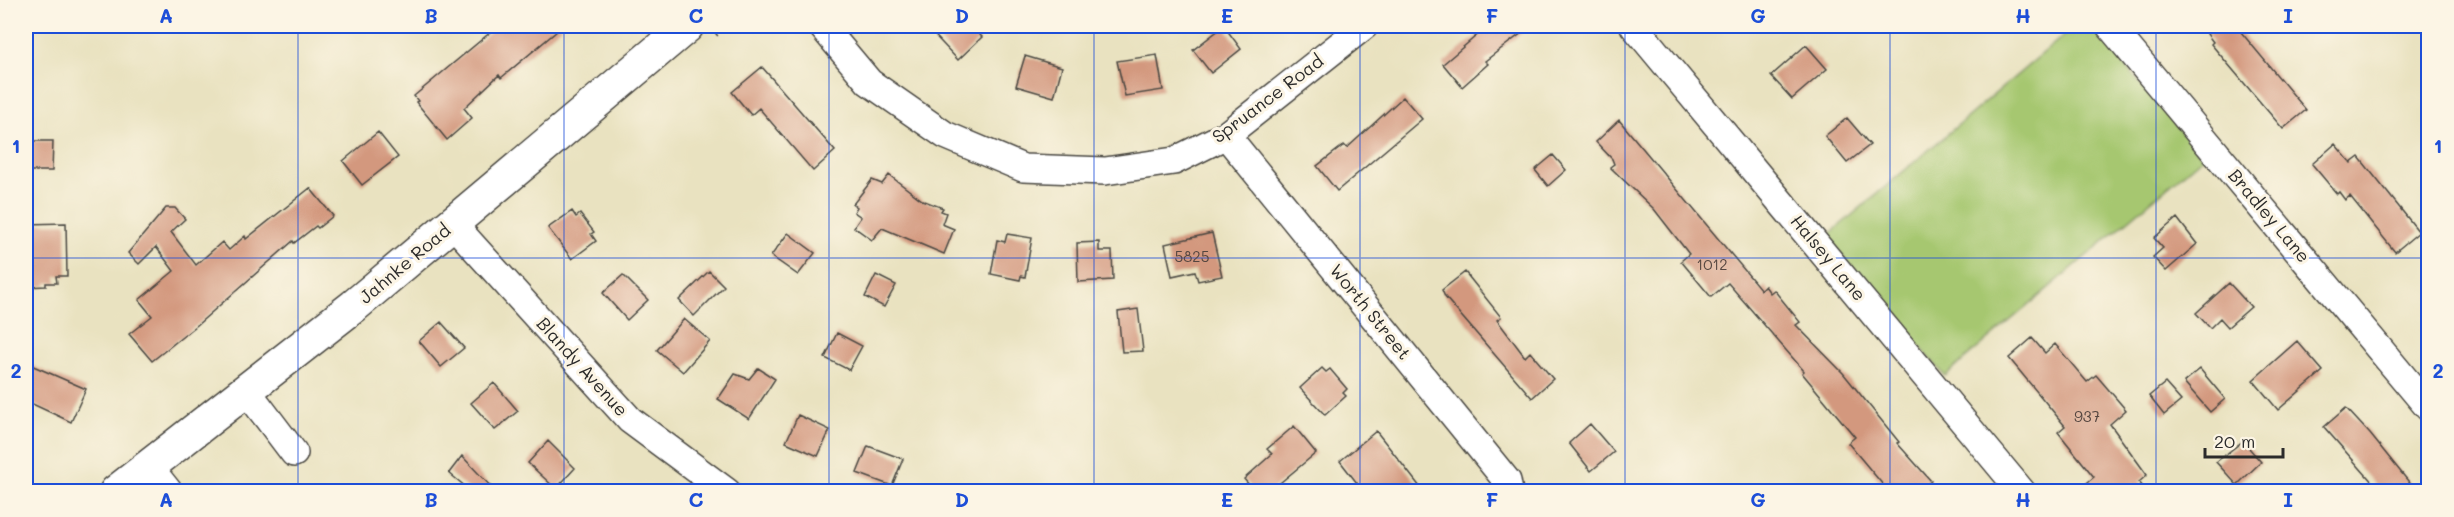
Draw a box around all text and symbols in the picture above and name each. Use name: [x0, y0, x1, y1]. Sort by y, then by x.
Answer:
text: A: [159, 2, 173, 28]
text: B: [424, 2, 438, 28]
text: C: [689, 2, 704, 28]
text: D: [955, 2, 969, 28]
text: E: [1221, 2, 1233, 28]
text: F: [1486, 2, 1499, 28]
text: G: [1750, 2, 1766, 28]
text: H: [2015, 2, 2031, 28]
text: I: [2283, 2, 2293, 28]
street label: Spruance Road: [1207, 48, 1328, 148]
text: 1: [12, 132, 20, 158]
text: 1: [2434, 132, 2442, 158]
street label: Bradley Lane: [2223, 163, 2316, 267]
street label: Halsey Lane: [1786, 209, 1872, 305]
street label: Jahnke Road: [354, 218, 455, 309]
house number: 5825: [1175, 246, 1209, 266]
house number: 1012: [1696, 254, 1728, 274]
street label: Worth Street: [1325, 258, 1417, 364]
street label: Blandy Avenue: [532, 312, 634, 421]
text: 2: [10, 357, 22, 383]
text: 2: [2432, 357, 2444, 383]
house number: 937: [2074, 406, 2100, 426]
scale bar: [2205, 421, 2283, 459]
text: 20 m: [2214, 429, 2255, 453]
text: A: [159, 486, 173, 512]
text: B: [424, 486, 438, 512]
text: C: [689, 486, 704, 512]
text: D: [955, 486, 969, 512]
text: E: [1221, 486, 1233, 512]
text: F: [1486, 486, 1499, 512]
text: G: [1750, 486, 1766, 512]
text: H: [2015, 486, 2031, 512]
text: I: [2283, 486, 2293, 512]

